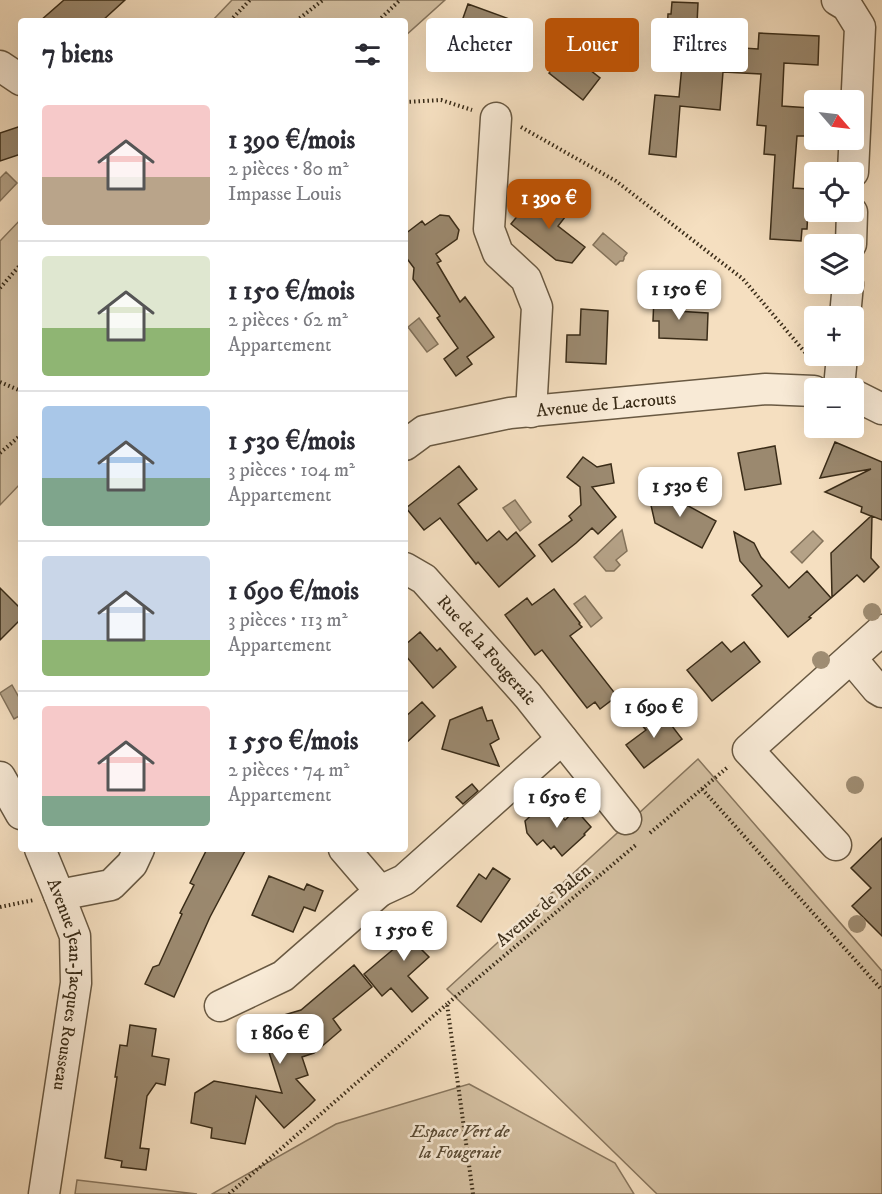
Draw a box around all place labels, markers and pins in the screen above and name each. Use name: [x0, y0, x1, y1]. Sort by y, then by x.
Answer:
pin: 1 390 €: [494, 179, 604, 230]
pin: 1 150 €: [624, 270, 734, 321]
pin: 1 530 €: [625, 467, 735, 518]
pin: 1 690 €: [599, 688, 709, 739]
pin: 1 650 €: [502, 778, 612, 829]
pin: 1 550 €: [349, 911, 459, 962]
pin: 1 860 €: [225, 1014, 335, 1065]

